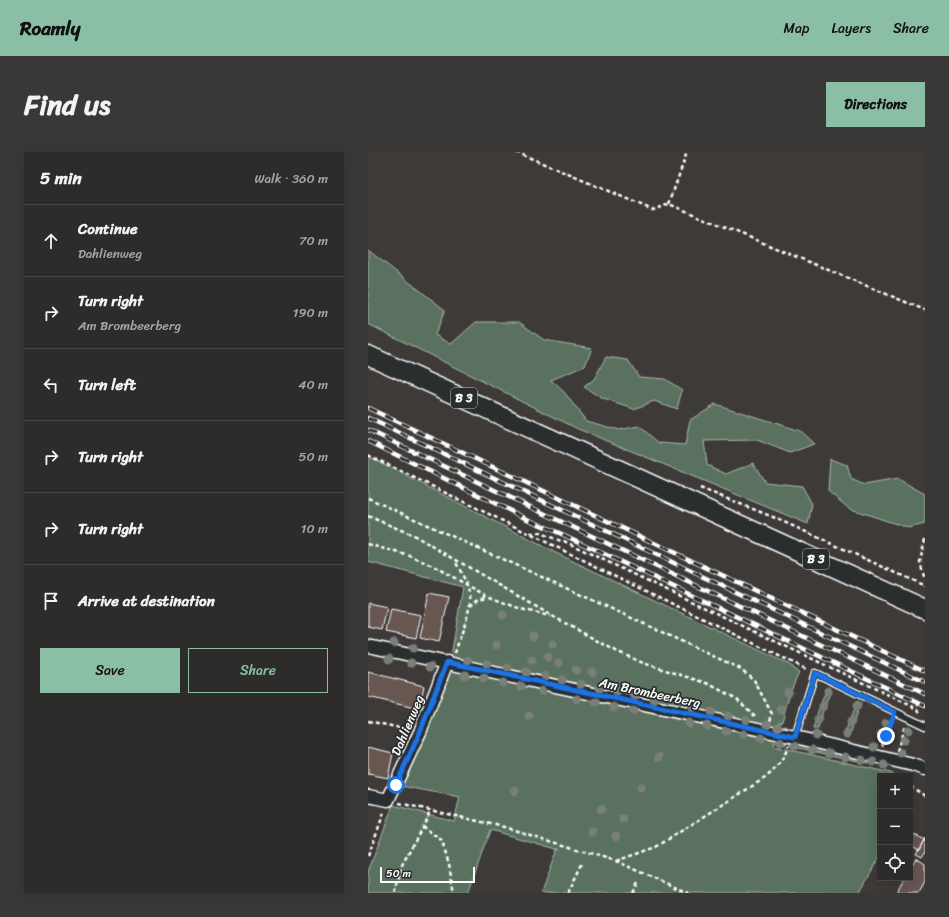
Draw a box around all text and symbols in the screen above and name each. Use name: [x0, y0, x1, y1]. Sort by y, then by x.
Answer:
text: Roamly: [20, 12, 80, 45]
text: Map: [784, 16, 809, 41]
text: Layers: [831, 16, 871, 41]
text: Share: [893, 16, 929, 41]
text: Find us: [24, 80, 111, 129]
button: Directions: [826, 82, 925, 127]
text: 5 min: [40, 163, 82, 193]
text: Walk · 360 m: [254, 167, 328, 190]
text: Continue: [78, 216, 138, 242]
text: 70 m: [299, 229, 328, 252]
icon: ahead: [40, 230, 62, 252]
text: Dahlienweg: [78, 242, 142, 265]
text: Turn right: [78, 288, 143, 314]
text: 190 m: [293, 301, 328, 324]
icon: right: [40, 302, 62, 324]
text: Am Brombeerberg: [78, 314, 181, 337]
text: Turn left: [78, 372, 136, 398]
text: 40 m: [298, 373, 328, 396]
icon: left: [40, 374, 62, 396]
road number: B 3: [451, 388, 477, 408]
text: Turn right: [78, 444, 143, 470]
text: 50 m: [298, 445, 328, 468]
icon: right: [40, 446, 62, 468]
text: Turn right: [78, 516, 143, 542]
text: 10 m: [301, 517, 328, 540]
icon: right: [40, 518, 62, 540]
road number: B 3: [803, 549, 829, 569]
text: Arrive at destination: [78, 588, 215, 614]
icon: arrive: [40, 590, 62, 612]
button: Save: [40, 648, 180, 693]
button: Share: [188, 648, 328, 693]
street label: Am Brombeerberg: [596, 670, 703, 715]
street label: Dahlienweg: [384, 691, 431, 759]
route end: [877, 727, 895, 745]
map controls: [877, 773, 913, 881]
button: +: [877, 773, 913, 809]
route start: [387, 776, 405, 794]
button: −: [877, 809, 913, 845]
button: locate: [877, 845, 913, 881]
text: 50 m: [386, 864, 411, 883]
scale bar: [380, 865, 475, 884]

